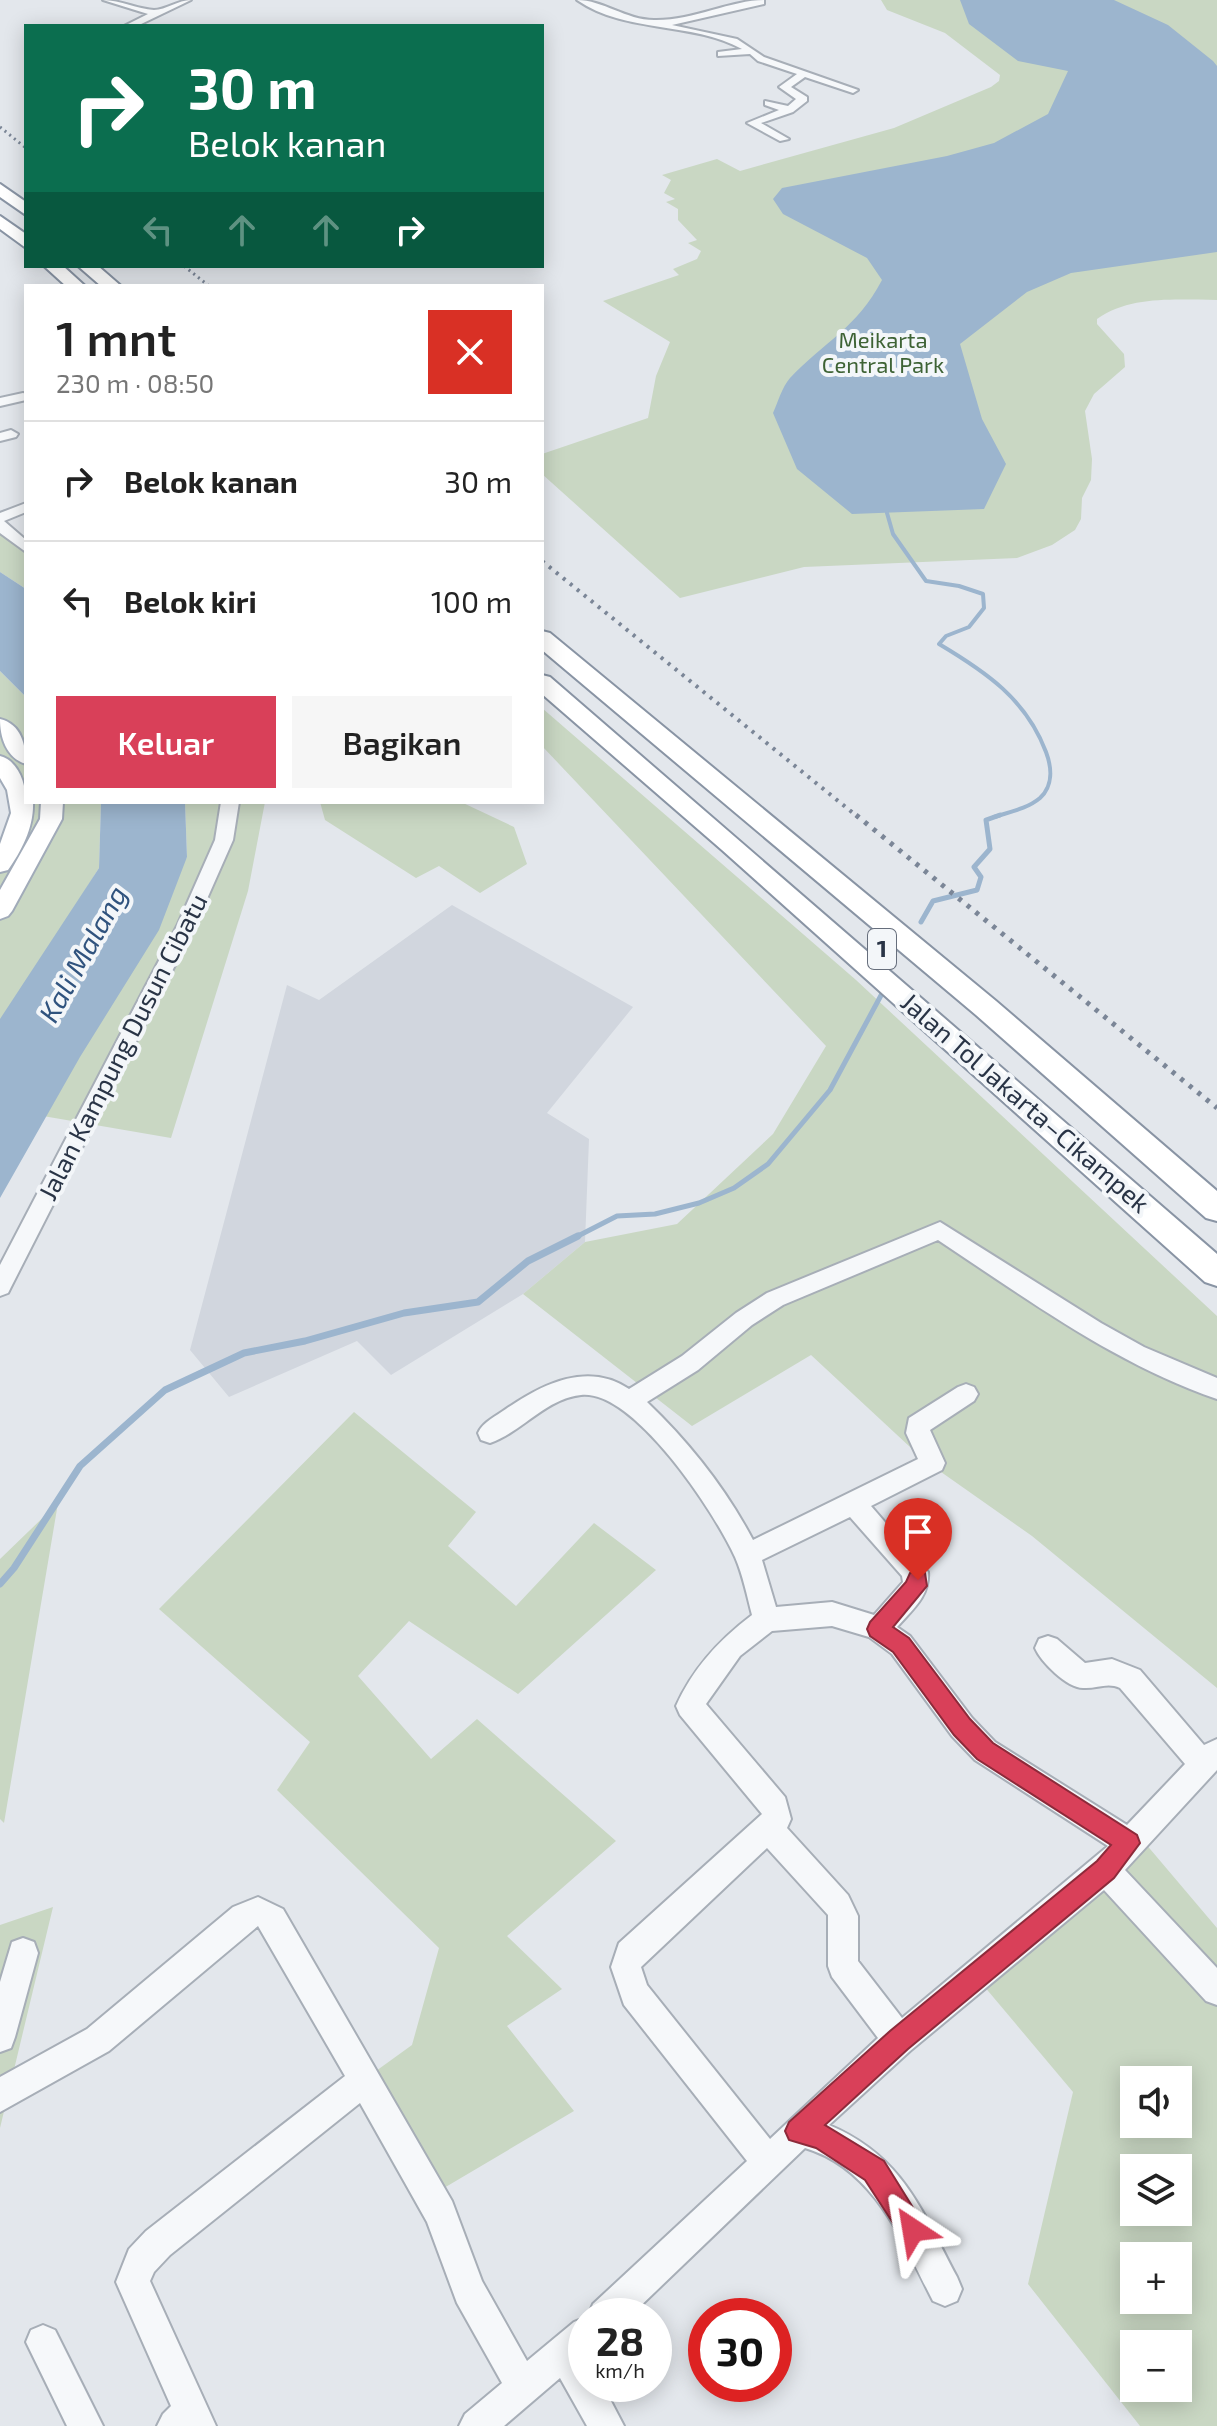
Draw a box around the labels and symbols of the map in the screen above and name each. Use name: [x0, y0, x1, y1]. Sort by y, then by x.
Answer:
park label: Meikarta Central Park: [822, 326, 944, 377]
water label: Kali Malang: [31, 879, 134, 1028]
street label: Jalan Kampung Dusun Cibatu: [31, 888, 213, 1205]
road number: 1: [868, 929, 896, 969]
street label: Jalan Tol Jakarta–Cikampek: [895, 985, 1157, 1218]
pin: [884, 1498, 952, 1580]
position arrow: [871, 2188, 955, 2272]
speed limit sign: 30: [688, 2298, 792, 2402]

